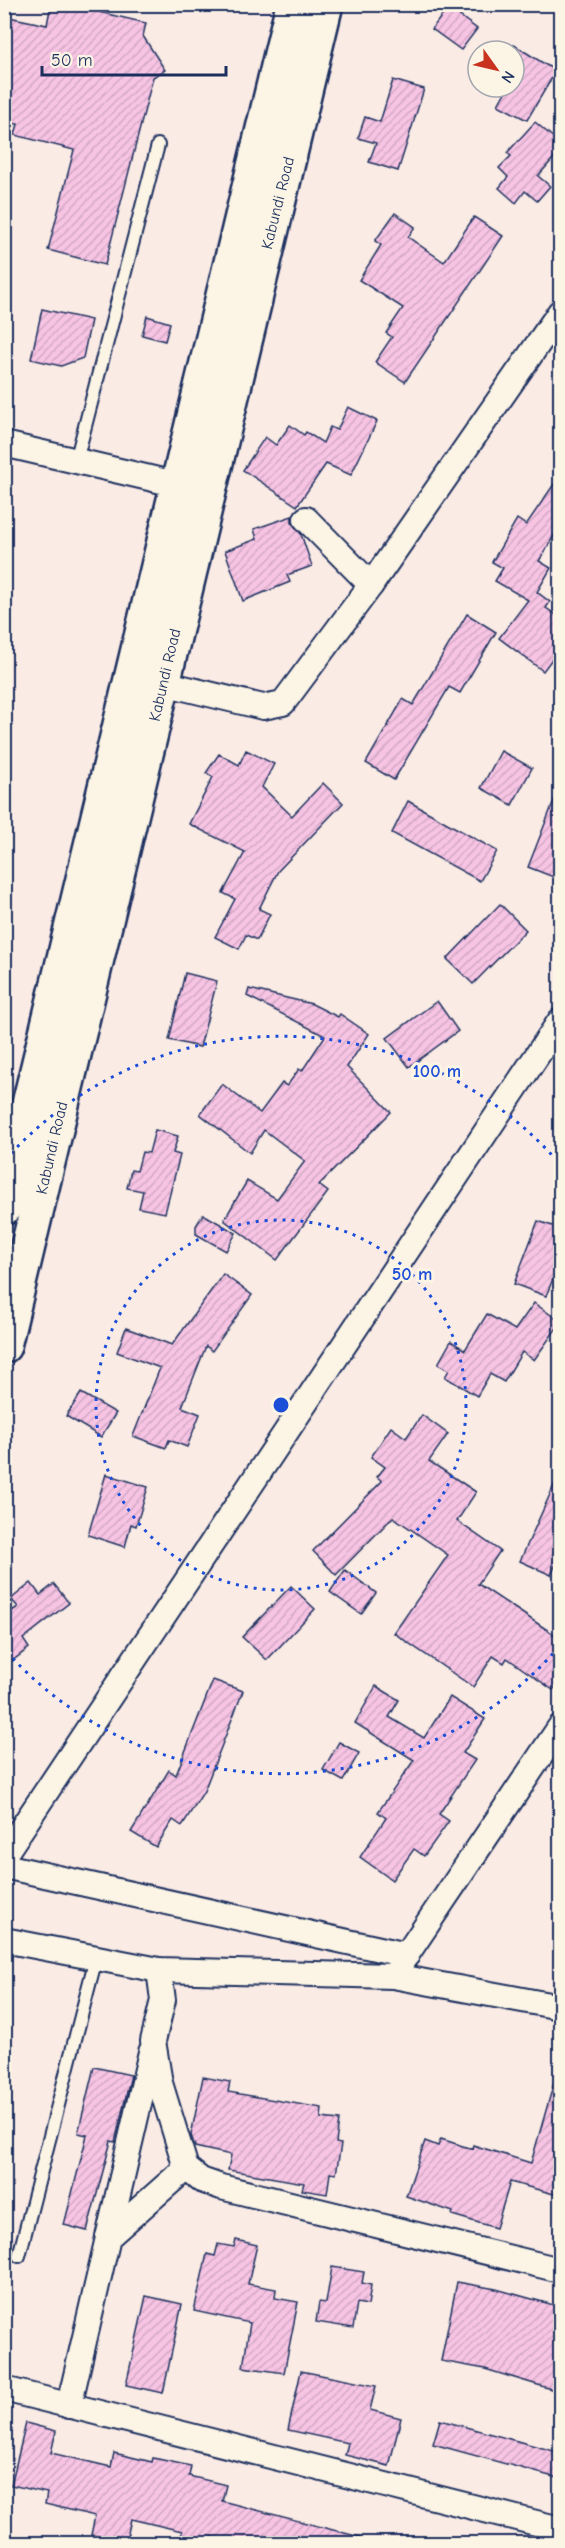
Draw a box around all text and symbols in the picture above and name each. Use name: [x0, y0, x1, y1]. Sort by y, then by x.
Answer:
scale bar: [42, 39, 226, 77]
north arrow: [466, 39, 526, 99]
text: 50 m: [51, 50, 93, 71]
text: N: [497, 67, 518, 86]
street label: Kabundi Road: [258, 155, 298, 251]
street label: Kabundi Road: [146, 627, 184, 723]
text: 100 m: [413, 1061, 461, 1082]
street label: Kabundi Road: [33, 1100, 71, 1196]
text: 50 m: [392, 1264, 432, 1285]
centre of rings: [271, 1395, 291, 1415]

